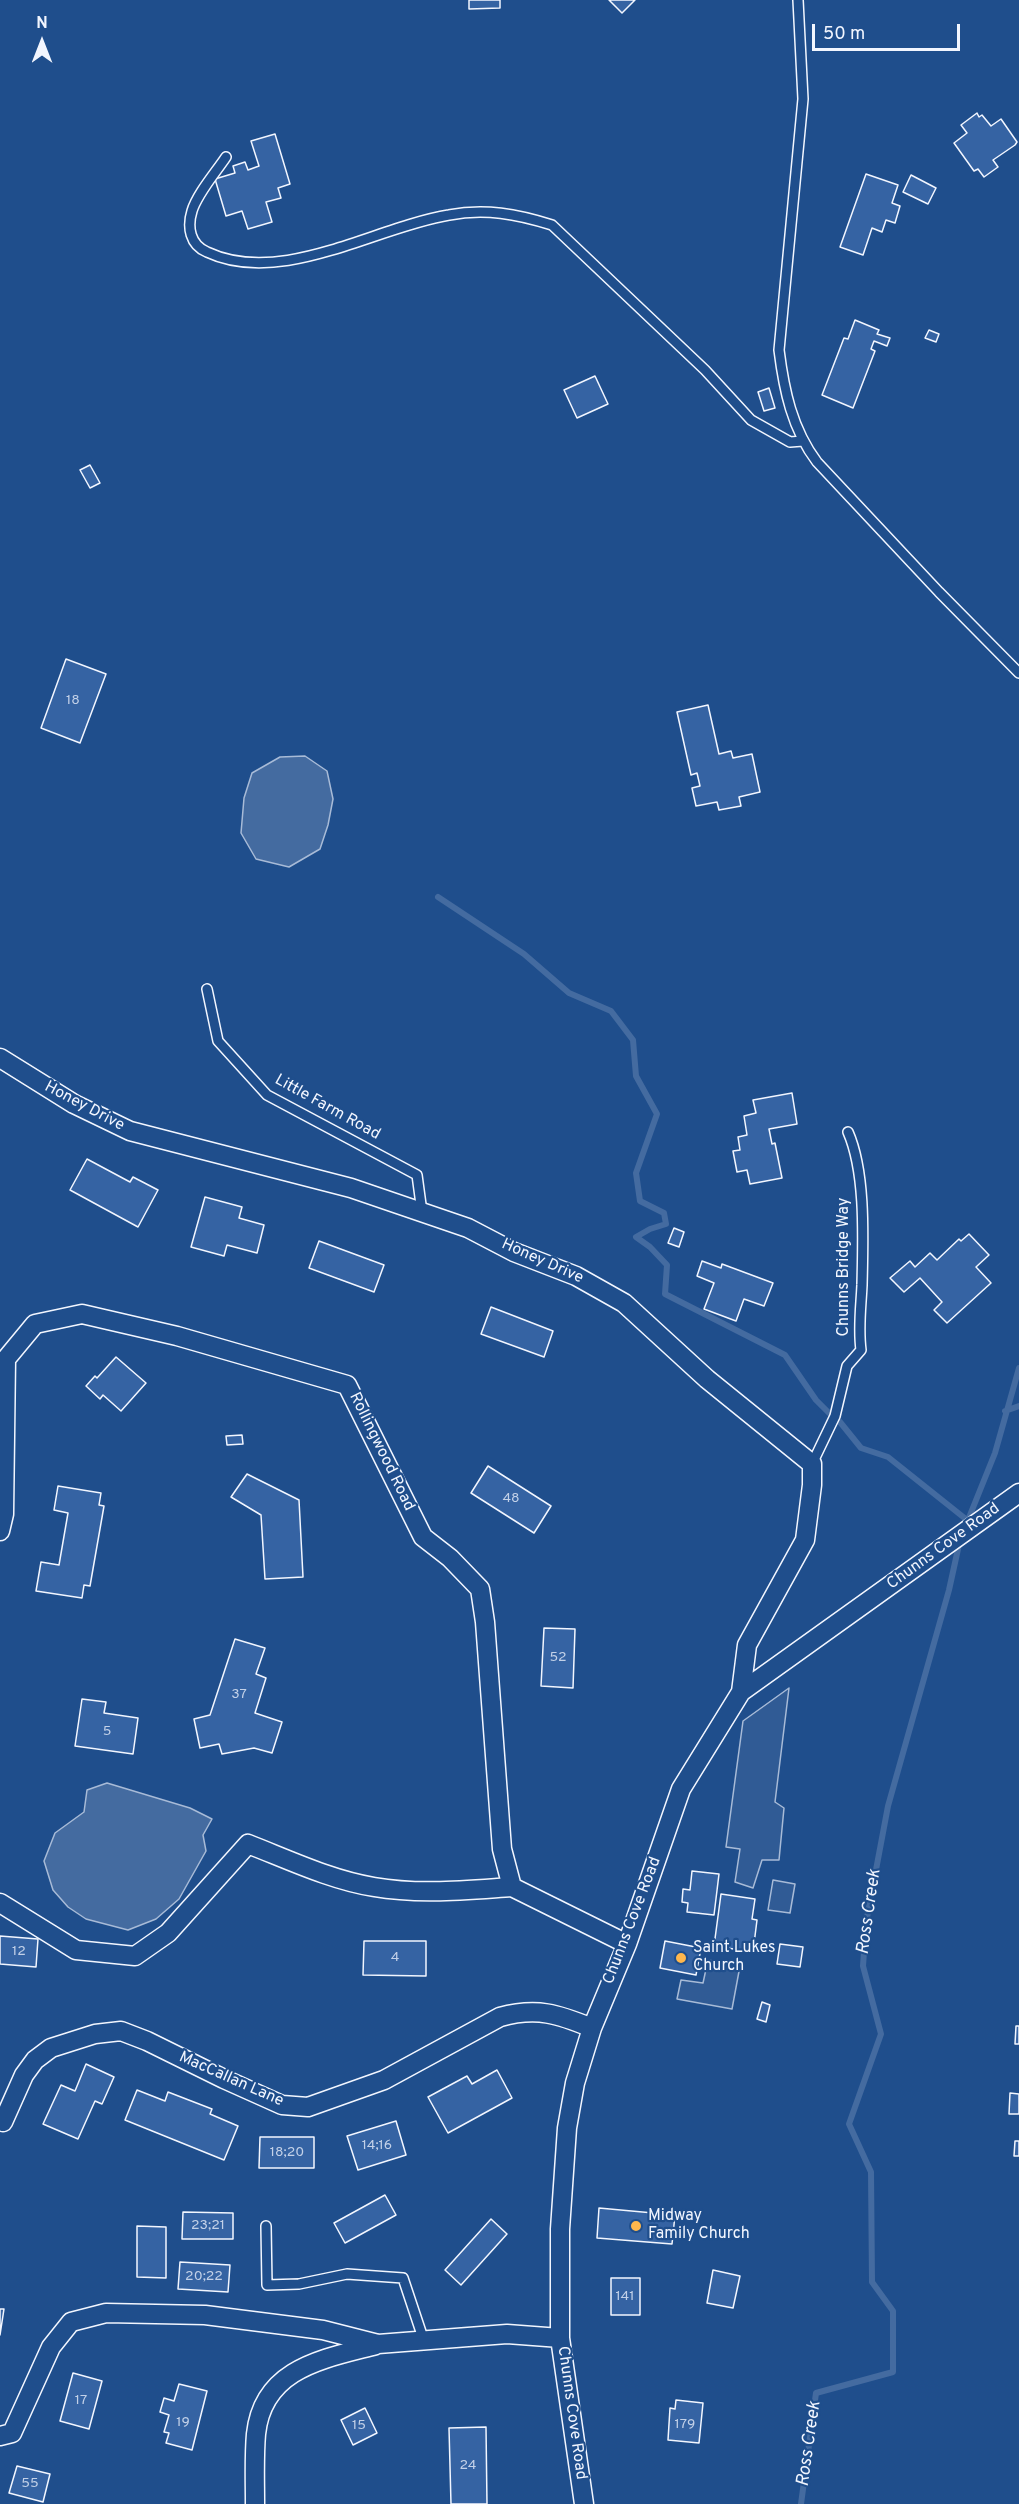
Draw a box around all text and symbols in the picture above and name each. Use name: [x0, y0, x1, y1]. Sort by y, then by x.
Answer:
north arrow: [12, 12, 72, 72]
scale bar: [815, 12, 964, 50]
text: N: [36, 14, 48, 34]
text: 50 m: [823, 23, 865, 46]
house number: 18: [66, 693, 80, 709]
street label: Little Farm Road: [271, 1071, 383, 1145]
street label: Honey Drive: [41, 1078, 127, 1136]
street label: Chunns Bridge Way: [835, 1198, 855, 1336]
street label: Honey Drive: [498, 1235, 586, 1289]
street label: Rollingwood Road: [344, 1390, 418, 1514]
house number: 48: [502, 1491, 520, 1507]
street label: Chunns Cove Road: [884, 1500, 1004, 1594]
house number: 52: [549, 1650, 567, 1666]
house number: 37: [231, 1687, 247, 1703]
house number: 5: [103, 1724, 111, 1740]
street label: Chunns Cove Road: [600, 1855, 666, 1987]
water label: Ross Creek: [853, 1868, 887, 1956]
place label: Saint Lukes Church: [693, 1939, 776, 1977]
house number: 12: [12, 1944, 26, 1960]
house number: 4: [391, 1950, 399, 1966]
marker: Saint Lukes Church: [674, 1951, 688, 1965]
street label: MacCallan Lane: [176, 2048, 286, 2112]
house number: 14;16: [362, 2138, 392, 2154]
house number: 18;20: [270, 2145, 304, 2161]
place label: Midway Family Church: [648, 2207, 750, 2245]
house number: 23;21: [191, 2218, 225, 2234]
marker: Midway Family Church: [629, 2219, 643, 2233]
house number: 20;22: [185, 2269, 223, 2285]
house number: 141: [616, 2289, 634, 2305]
street label: Chunns Cove Road: [552, 2345, 590, 2481]
house number: 17: [75, 2393, 87, 2409]
water label: Ross Creek: [793, 2400, 827, 2488]
house number: 19: [176, 2415, 190, 2431]
house number: 179: [675, 2417, 695, 2433]
house number: 15: [352, 2418, 366, 2434]
house number: 24: [459, 2458, 477, 2474]
house number: 55: [21, 2476, 39, 2492]

